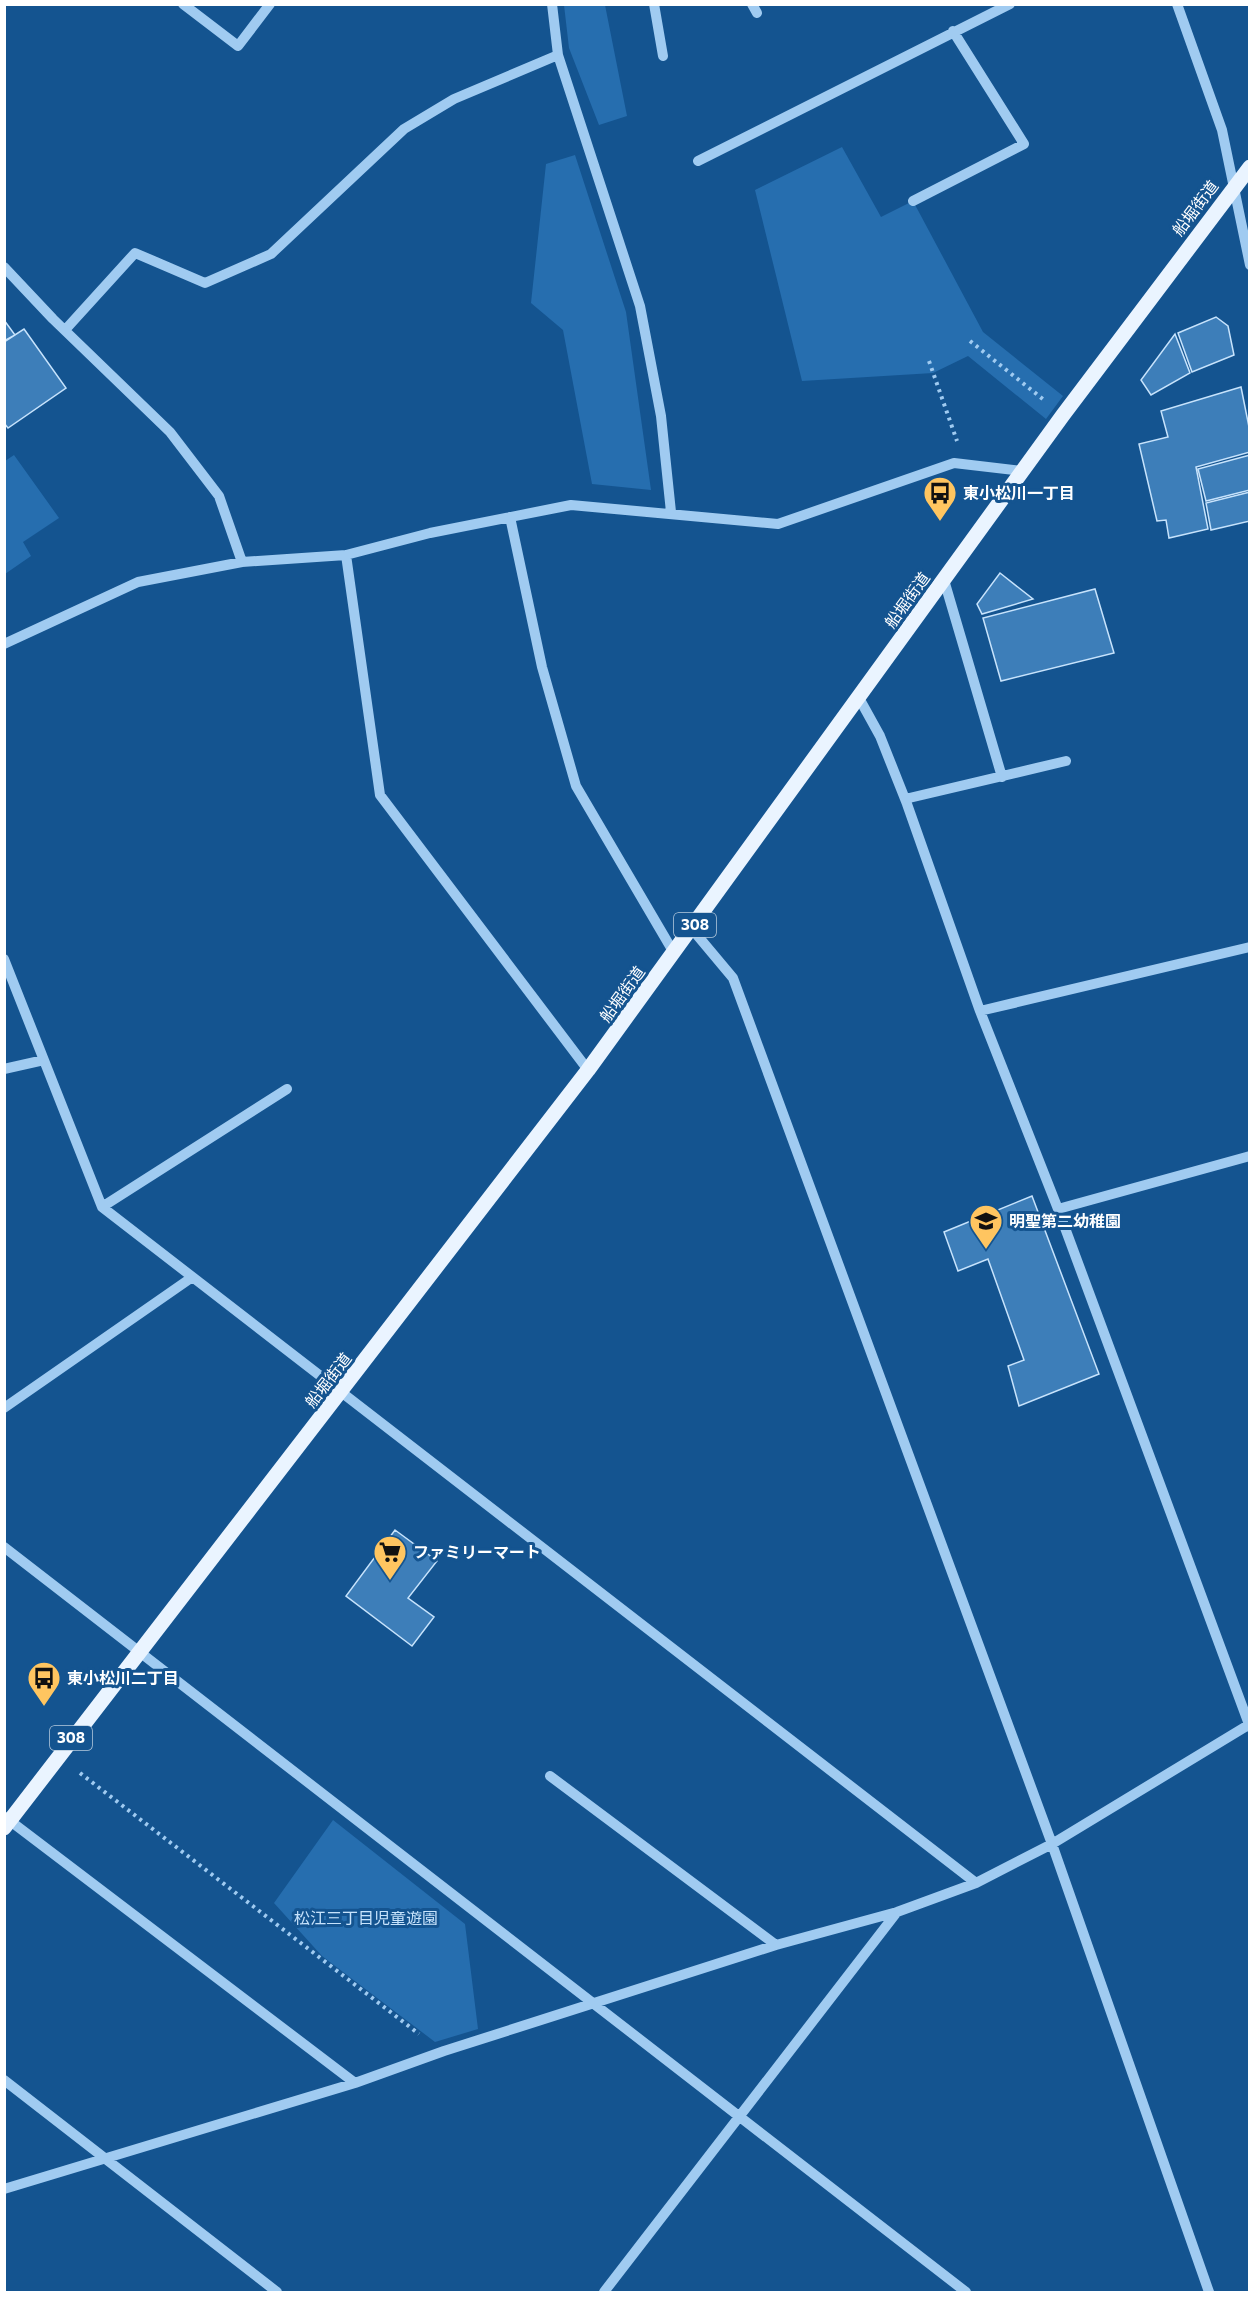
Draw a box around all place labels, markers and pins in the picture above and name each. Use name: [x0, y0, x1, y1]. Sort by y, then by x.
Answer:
bus stop icon: 東小松川一丁目: [922, 475, 958, 522]
place label: 東小松川一丁目: [963, 483, 1075, 502]
school or university icon: 明聖第二幼稚園: [968, 1203, 1004, 1250]
place label: 明聖第二幼稚園: [1009, 1211, 1121, 1230]
supermarket icon: ファミリーマート: [372, 1534, 408, 1581]
place label: ファミリーマート: [413, 1542, 541, 1561]
bus stop icon: 東小松川二丁目: [26, 1660, 62, 1707]
place label: 東小松川二丁目: [67, 1668, 179, 1687]

